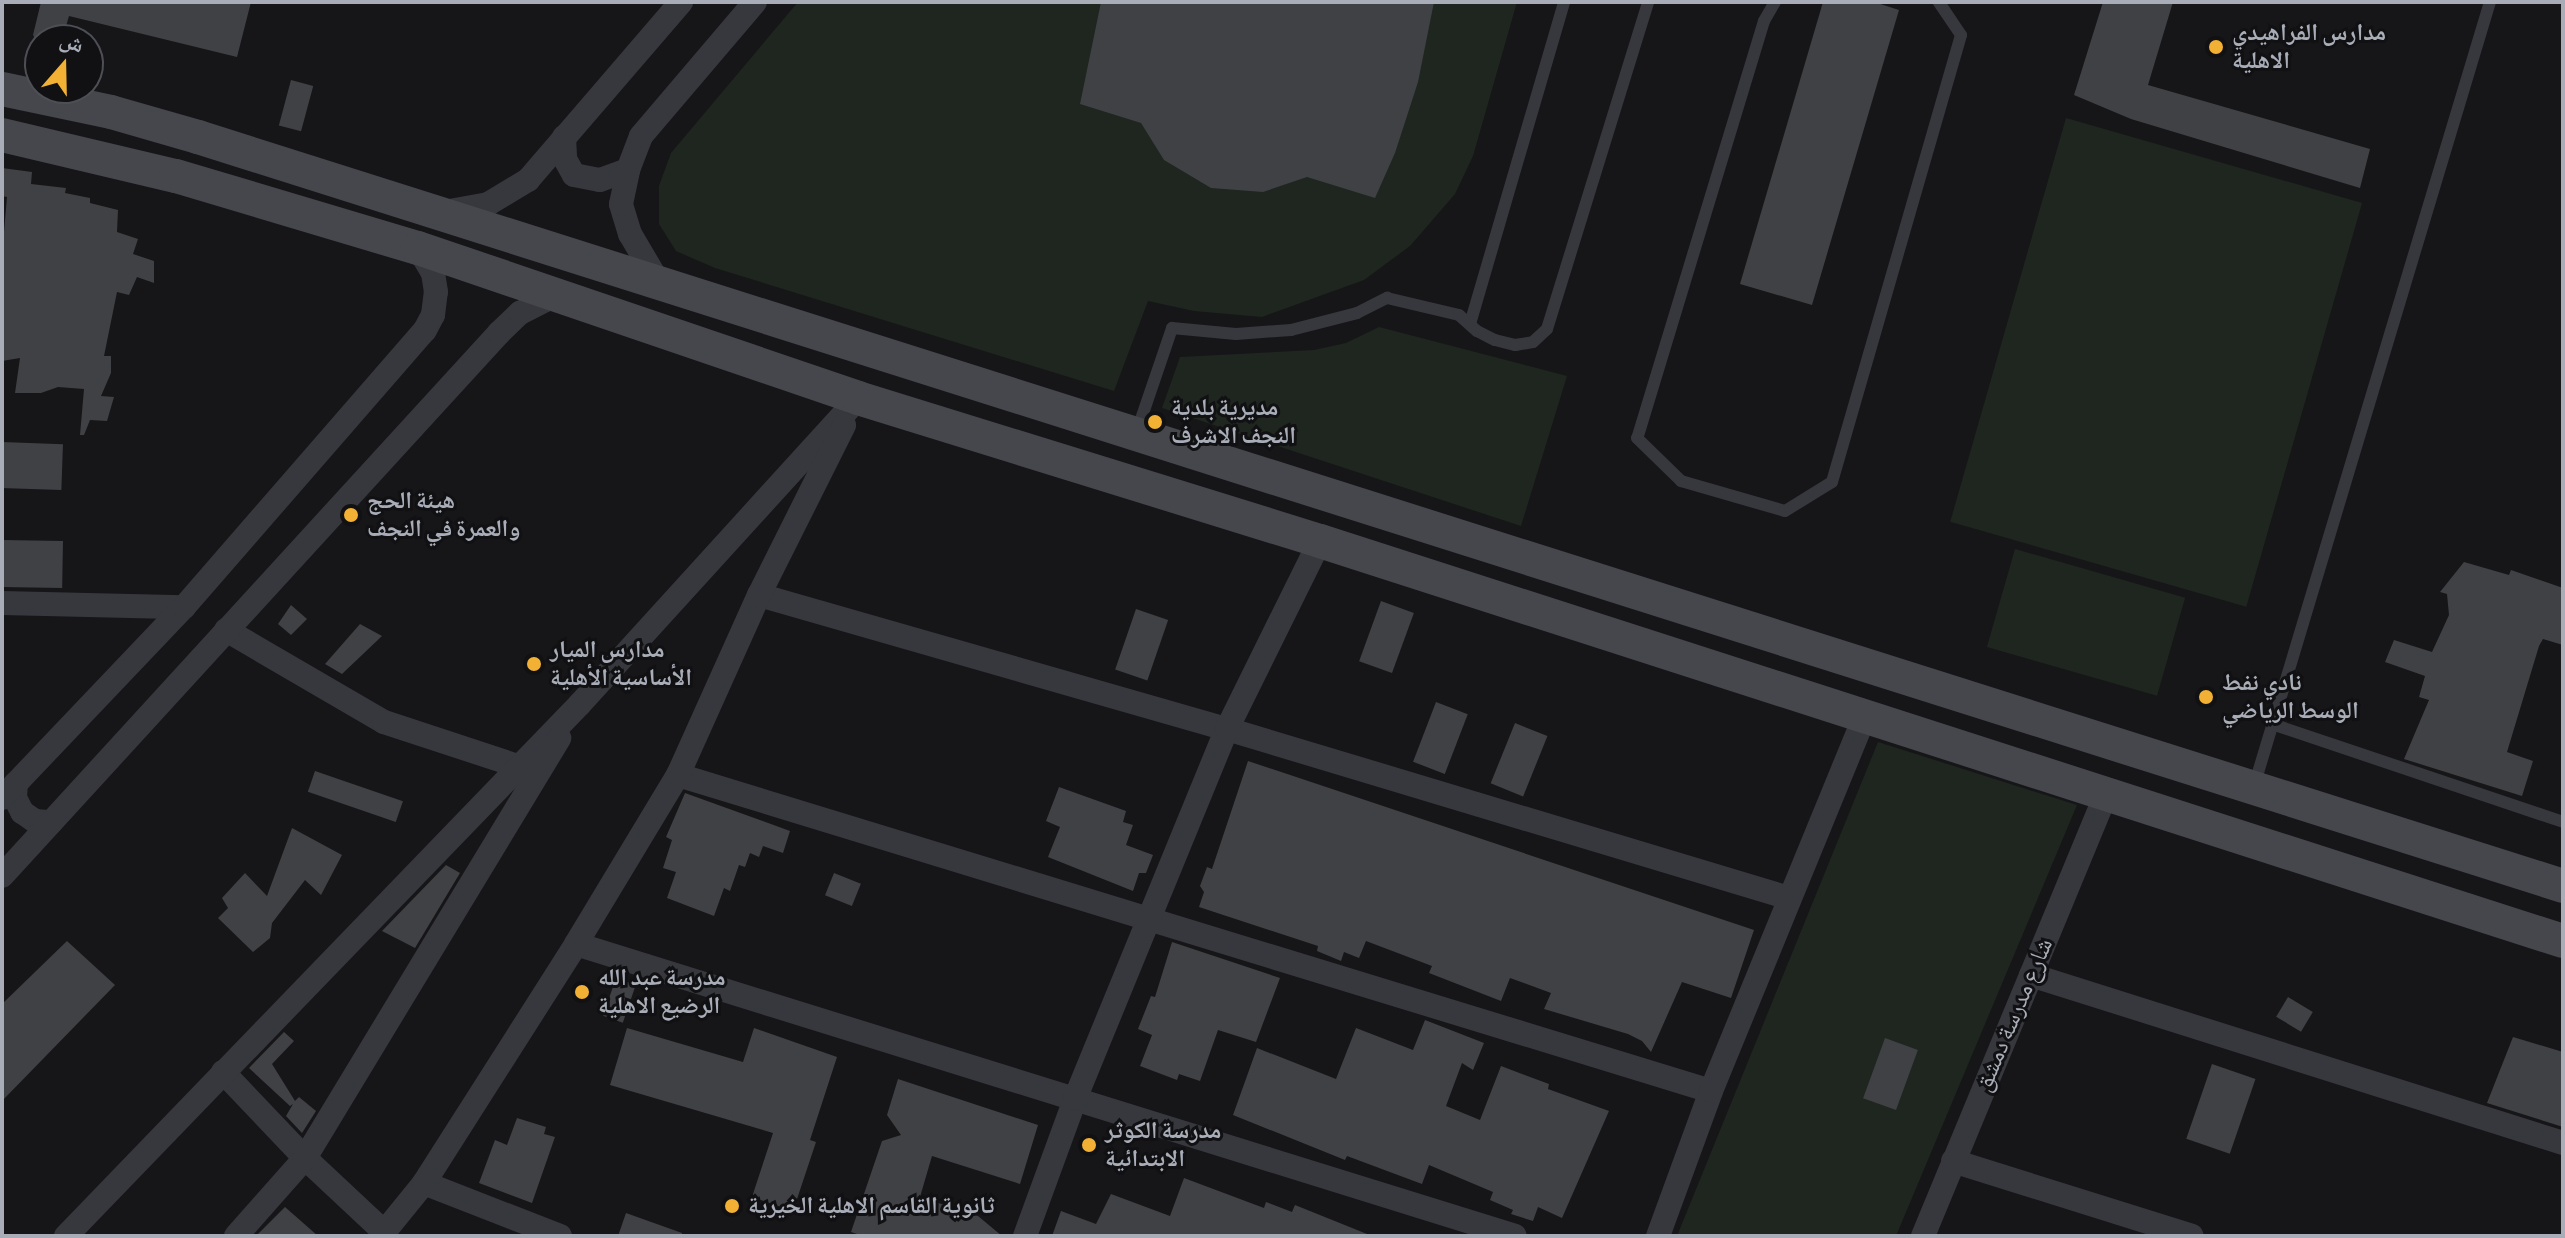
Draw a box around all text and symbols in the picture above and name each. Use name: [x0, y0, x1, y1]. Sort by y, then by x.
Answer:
place label: مدارس الفراهيدي الاهلية: [2232, 19, 2386, 75]
north arrow: [24, 24, 104, 104]
text: ش: [56, 26, 87, 60]
marker: مدارس الفراهيدي الاهلية: [2207, 38, 2225, 56]
place label: مديرية بلدية النجف الاشرف: [1171, 394, 1296, 450]
marker: مديرية بلدية النجف الاشرف: [1146, 413, 1164, 431]
place label: هيئة الحج والعمرة في النجف: [367, 487, 520, 543]
marker: هيئة الحج والعمرة في النجف: [342, 506, 360, 524]
place label: مدارس الميار الأساسية الأهلية: [550, 636, 692, 692]
marker: مدارس الميار الأساسية الأهلية: [525, 655, 543, 673]
place label: نادي نفط الوسط الرياضي: [2222, 669, 2359, 725]
marker: نادي نفط الوسط الرياضي: [2197, 688, 2215, 706]
street label: شارع مدرسة دمشق: [1969, 934, 2059, 1096]
place label: مدرسة عبد الله الرضيع الاهلية: [598, 964, 726, 1020]
marker: مدرسة عبد الله الرضيع الاهلية: [573, 983, 591, 1001]
place label: مدرسة الكوثر الابتدائية: [1105, 1117, 1221, 1173]
marker: مدرسة الكوثر الابتدائية: [1080, 1136, 1098, 1154]
place label: ثانوية القاسم الاهلية الخيرية: [748, 1192, 994, 1220]
marker: ثانوية القاسم الاهلية الخيرية: [723, 1197, 741, 1215]

